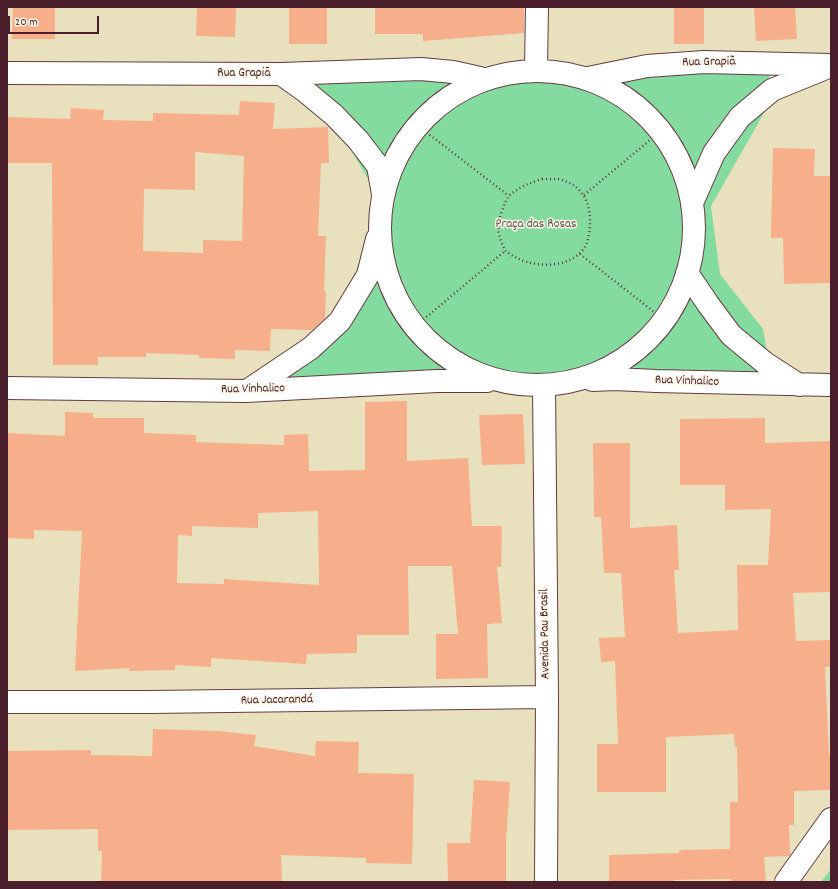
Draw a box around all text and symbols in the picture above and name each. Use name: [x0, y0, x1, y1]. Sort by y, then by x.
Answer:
scale bar: [10, 8, 101, 34]
text: 20 m: [15, 14, 38, 31]
street label: Rua Grapiã: [682, 55, 736, 71]
street label: Rua Grapiã: [217, 66, 271, 82]
park label: Praça das Rosas: [496, 217, 576, 233]
street label: Rua Vinhalico: [655, 373, 719, 391]
street label: Rua Vinhalico: [221, 382, 285, 398]
street label: Avenida Pau Brasil: [537, 589, 555, 679]
street label: Rua Jacarandá: [241, 693, 313, 709]

